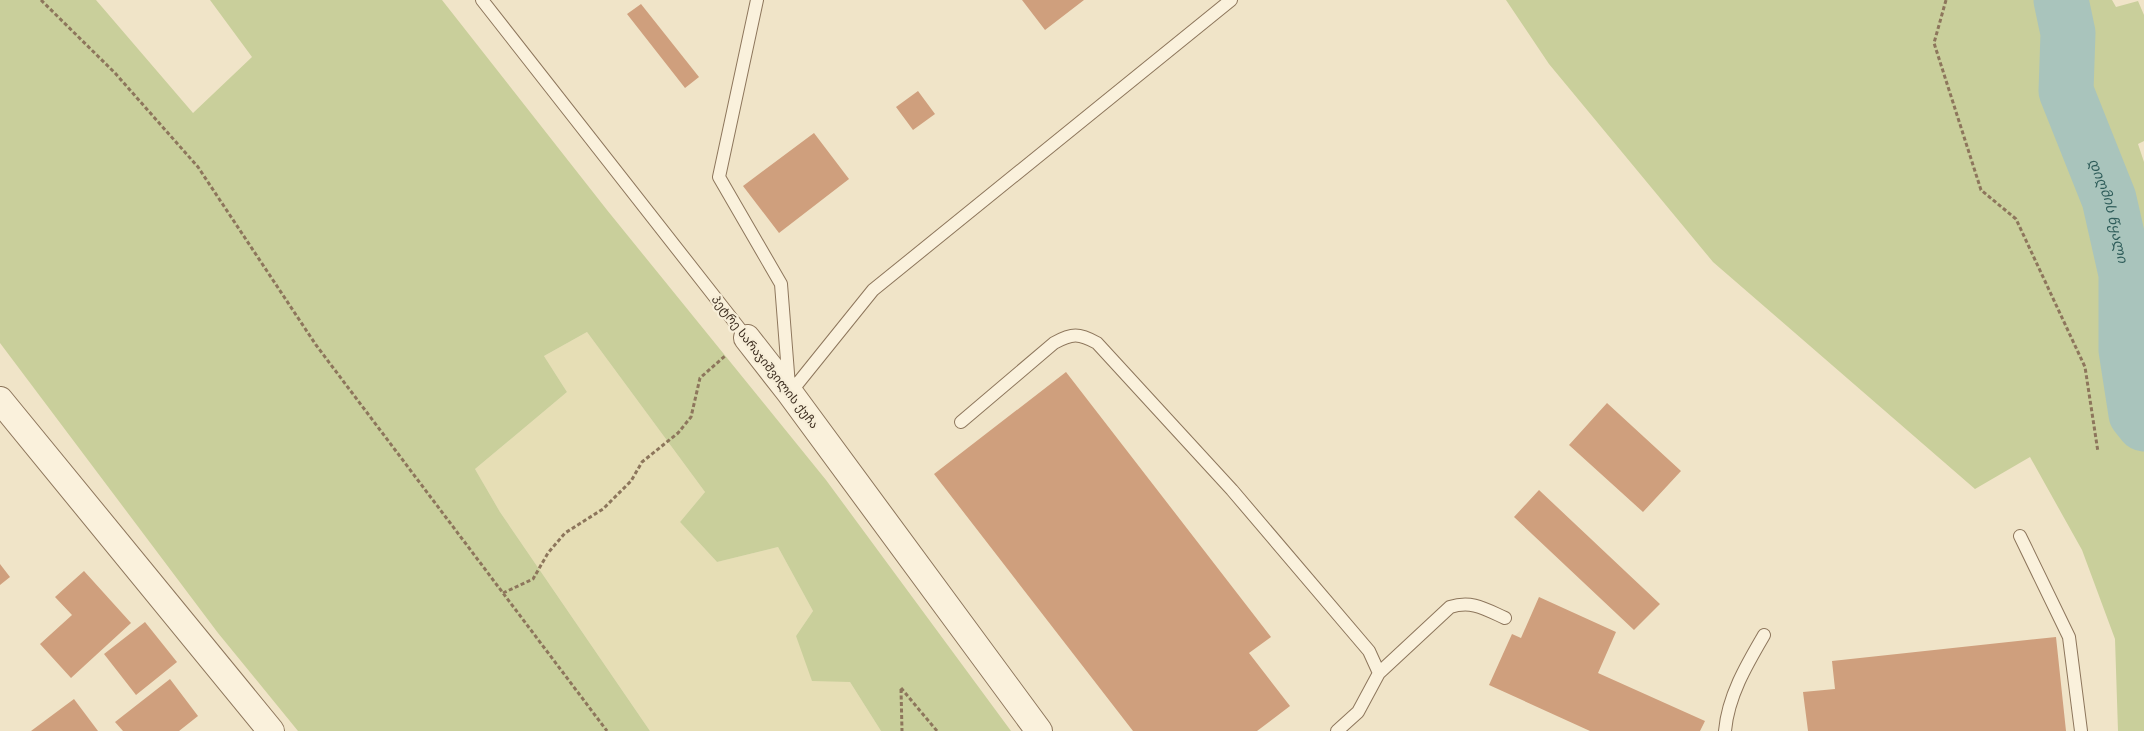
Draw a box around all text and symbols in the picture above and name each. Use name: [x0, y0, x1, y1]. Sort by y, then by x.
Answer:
water label: დიღმის წყალი: [2085, 156, 2131, 265]
street label: პეტრე სარაჯიშვილის ქუჩა: [708, 293, 821, 432]

